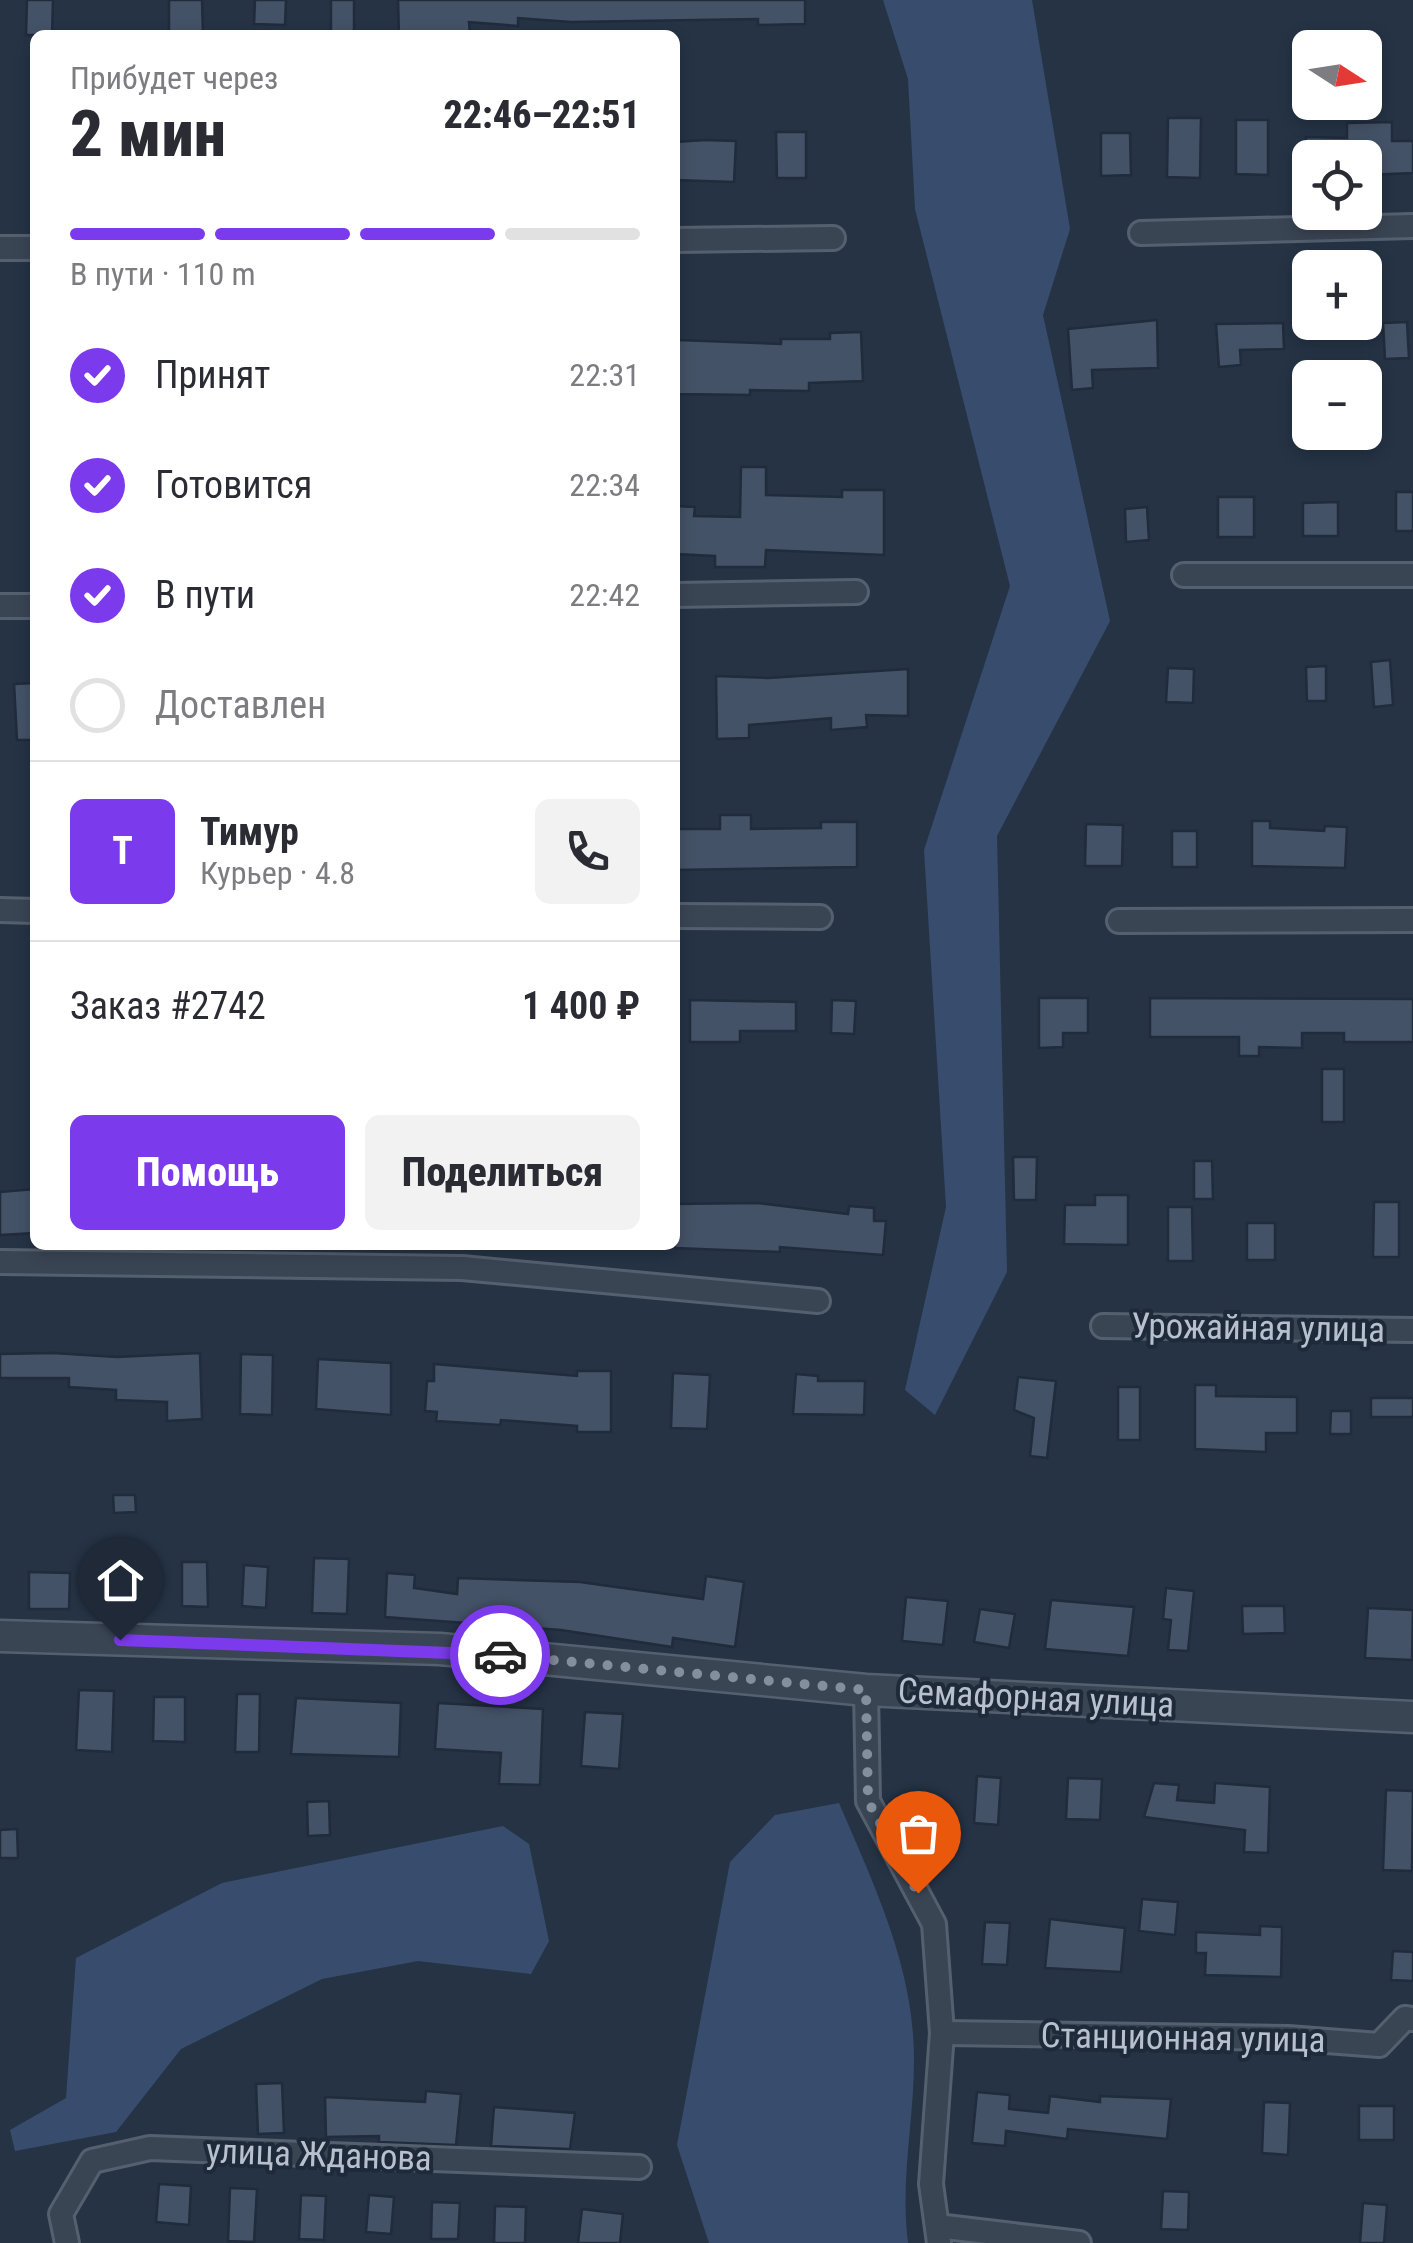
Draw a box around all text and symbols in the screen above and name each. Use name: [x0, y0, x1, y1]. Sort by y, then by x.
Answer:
north arrow: [1292, 30, 1382, 120]
map controls: [1292, 30, 1382, 450]
text: Прибудет через: [70, 59, 278, 97]
text: 22:46–22:51: [443, 93, 640, 137]
text: 2 мин: [70, 96, 226, 172]
button: locate: [1292, 140, 1382, 230]
button: +: [1292, 250, 1382, 340]
text: В пути · 110 m: [70, 255, 256, 293]
icon: check: [70, 348, 125, 403]
text: Принят: [155, 353, 271, 397]
text: 22:31: [569, 356, 640, 394]
button: −: [1292, 360, 1382, 450]
icon: check: [70, 458, 125, 513]
text: Готовится: [155, 463, 312, 507]
text: 22:34: [569, 466, 640, 504]
icon: check: [70, 568, 125, 623]
text: В пути: [155, 573, 255, 617]
text: 22:42: [569, 576, 640, 614]
text: Доставлен: [155, 683, 326, 727]
button: phone: [535, 799, 640, 904]
text: Тимур: [200, 810, 299, 854]
text: Т: [112, 829, 133, 873]
text: Курьер · 4.8: [200, 854, 355, 892]
text: Заказ #2742: [70, 984, 266, 1028]
text: 1 400 ₽: [522, 984, 640, 1028]
button: Помощь: [70, 1115, 345, 1230]
button: Поделиться: [365, 1115, 640, 1230]
street label: Урожайная улица: [1131, 1305, 1385, 1351]
pin: [78, 1538, 163, 1641]
icon: home: [93, 1553, 148, 1608]
courier: [450, 1605, 550, 1705]
icon: car: [473, 1628, 528, 1683]
street label: Семафорная улица: [897, 1670, 1175, 1726]
pin: [876, 1791, 961, 1894]
icon: bag: [891, 1806, 946, 1861]
street label: Станционная улица: [1040, 2015, 1326, 2061]
street label: улица Жданова: [206, 2131, 432, 2179]

